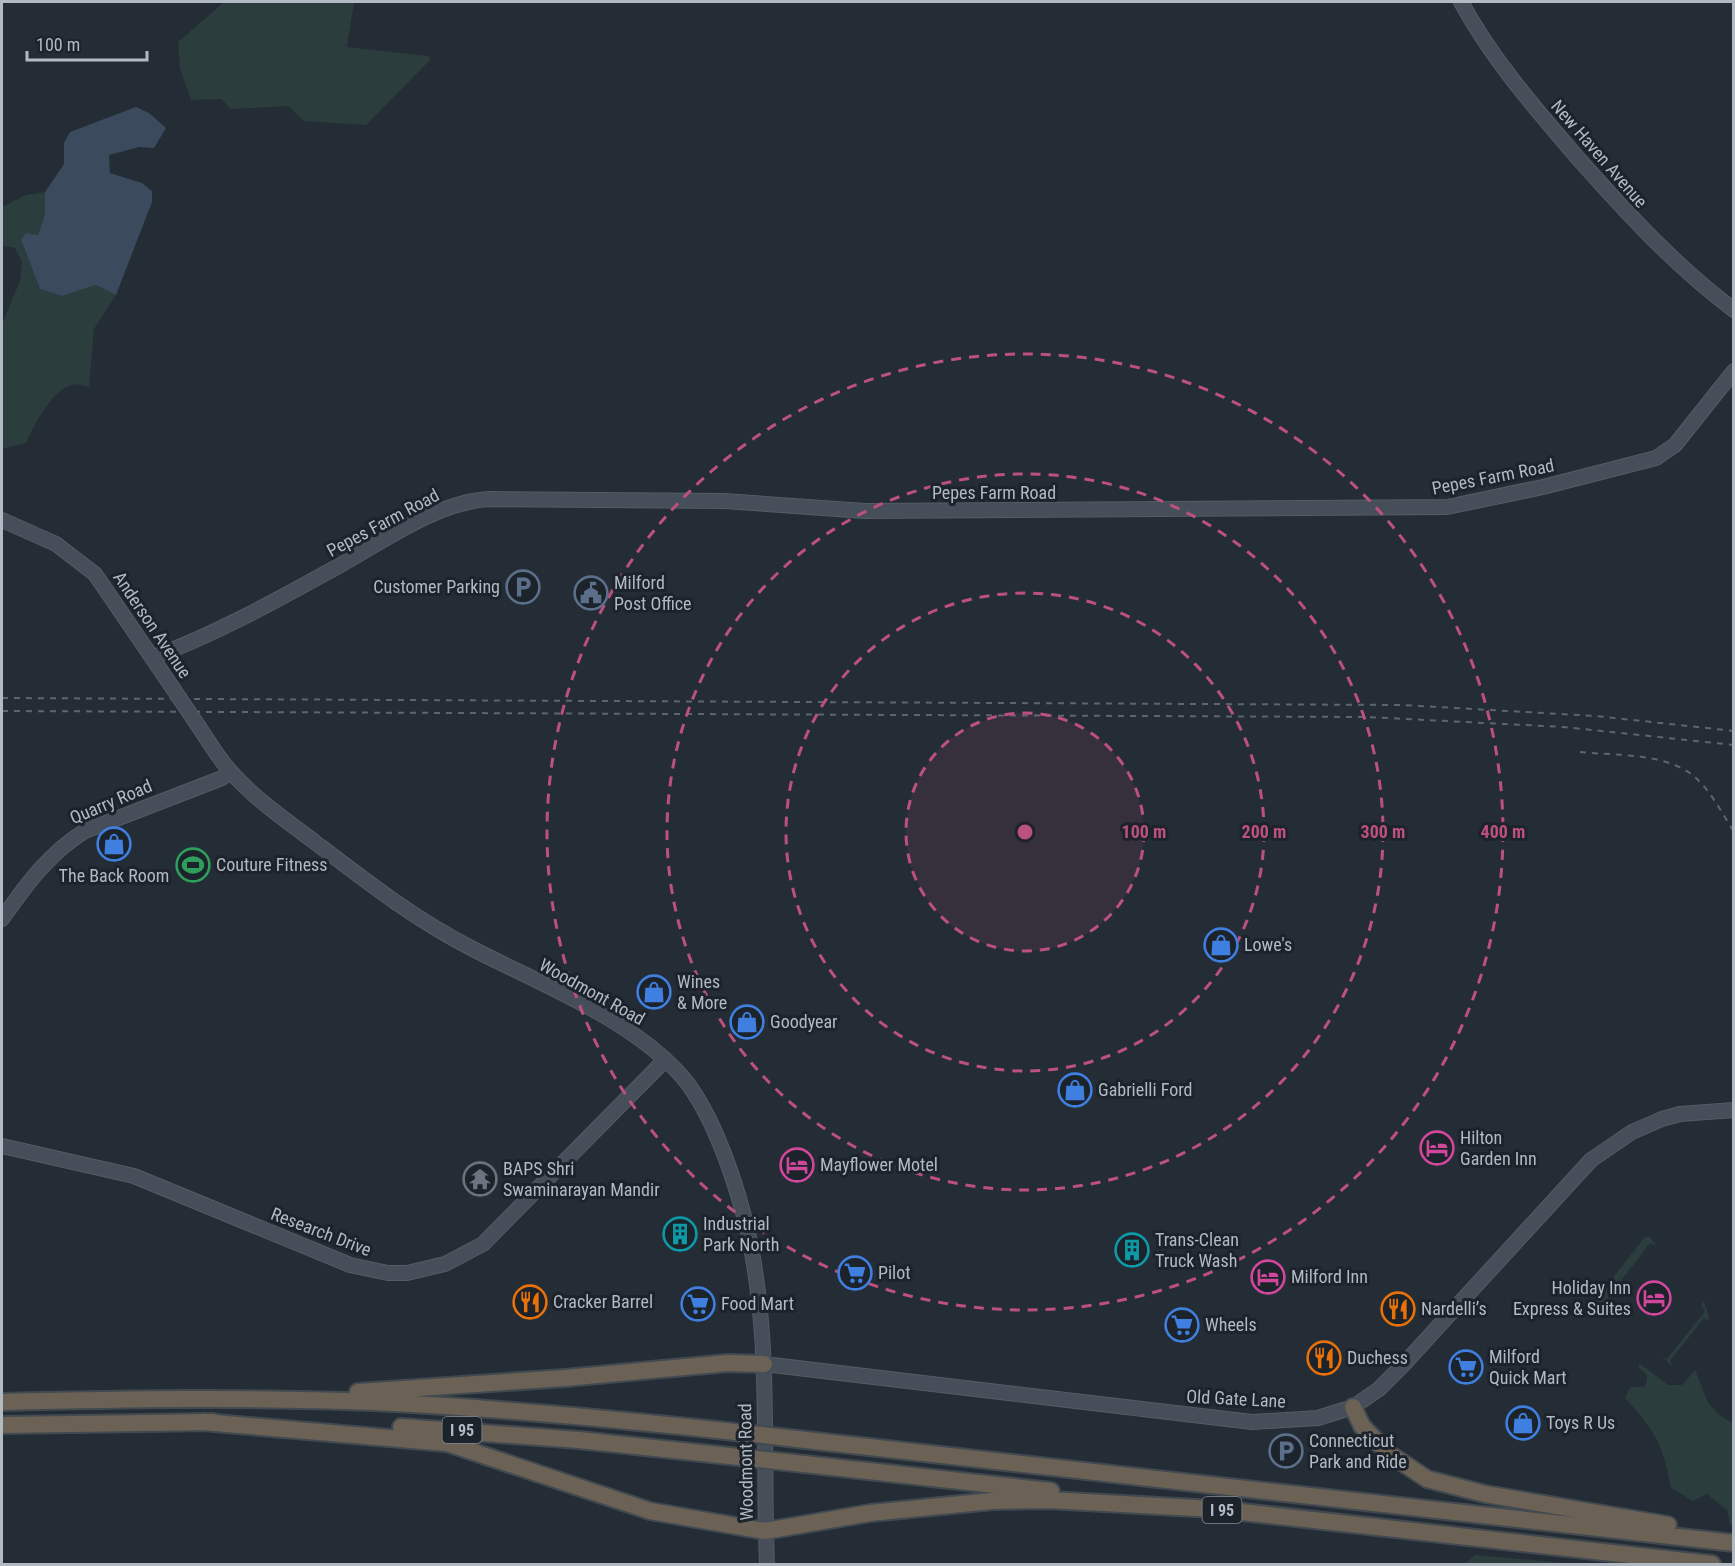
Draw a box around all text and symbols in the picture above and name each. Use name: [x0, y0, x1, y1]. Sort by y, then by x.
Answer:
scale bar: [27, 24, 147, 62]
text: 100 m: [36, 34, 80, 55]
street label: New Haven Avenue: [1547, 96, 1652, 212]
street label: Pepes Farm Road: [1430, 454, 1556, 499]
street label: Pepes Farm Road: [932, 482, 1056, 503]
street label: Pepes Farm Road: [323, 484, 443, 561]
street label: Anderson Avenue: [109, 568, 196, 682]
parking icon: Customer Parking: [505, 569, 541, 605]
place label: Milford Post Office: [614, 572, 692, 614]
public building icon: Milford Post Office: [573, 575, 609, 611]
place label: Customer Parking: [373, 576, 500, 597]
street label: Quarry Road: [67, 775, 155, 828]
text: 100 m: [1122, 821, 1166, 842]
text: 200 m: [1242, 821, 1286, 842]
text: 300 m: [1361, 821, 1405, 842]
text: 400 m: [1481, 821, 1525, 842]
centre of rings: [1015, 822, 1035, 842]
shop icon: The Back Room: [96, 826, 132, 862]
sports icon: Couture Fitness: [175, 847, 211, 883]
place label: Couture Fitness: [216, 854, 328, 875]
place label: The Back Room: [59, 865, 169, 886]
shop icon: Lowe's: [1203, 927, 1239, 963]
place label: Lowe's: [1244, 934, 1292, 955]
street label: Woodmont Road: [536, 954, 649, 1029]
place label: Wines & More: [677, 971, 727, 1013]
shop icon: Wines & More: [636, 974, 672, 1010]
shop icon: Goodyear: [729, 1004, 765, 1040]
place label: Goodyear: [770, 1011, 838, 1032]
shop icon: Gabrielli Ford: [1057, 1072, 1093, 1108]
place label: Gabrielli Ford: [1098, 1079, 1192, 1100]
place label: Hilton Garden Inn: [1460, 1127, 1537, 1169]
hotel icon: Hilton Garden Inn: [1419, 1130, 1455, 1166]
hotel icon: Mayflower Motel: [779, 1147, 815, 1183]
place label: Mayflower Motel: [820, 1154, 938, 1175]
place label: BAPS Shri Swaminarayan Mandir: [503, 1158, 660, 1200]
temple icon: BAPS Shri Swaminarayan Mandir: [462, 1161, 498, 1197]
street label: Research Drive: [268, 1203, 374, 1260]
place label: Industrial Park North: [703, 1213, 779, 1255]
building icon: Industrial Park North: [662, 1216, 698, 1252]
place label: Trans-Clean Truck Wash: [1155, 1229, 1239, 1271]
building icon: Trans-Clean Truck Wash: [1114, 1232, 1150, 1268]
supermarket icon: Pilot: [837, 1255, 873, 1291]
hotel icon: Milford Inn: [1250, 1259, 1286, 1295]
place label: Pilot: [878, 1262, 911, 1283]
place label: Milford Inn: [1291, 1266, 1368, 1287]
place label: Holiday Inn Express & Suites: [1513, 1277, 1631, 1319]
hotel icon: Holiday Inn Express & Suites: [1636, 1280, 1672, 1316]
restaurant icon: Cracker Barrel: [512, 1284, 548, 1320]
supermarket icon: Food Mart: [680, 1286, 716, 1322]
place label: Cracker Barrel: [553, 1291, 653, 1312]
restaurant icon: Nardelli’s: [1380, 1291, 1416, 1327]
place label: Food Mart: [721, 1293, 794, 1314]
place label: Nardelli’s: [1421, 1298, 1487, 1319]
supermarket icon: Wheels: [1164, 1307, 1200, 1343]
place label: Wheels: [1205, 1314, 1257, 1335]
restaurant icon: Duchess: [1306, 1340, 1342, 1376]
place label: Milford Quick Mart: [1489, 1346, 1567, 1388]
place label: Duchess: [1347, 1347, 1408, 1368]
supermarket icon: Milford Quick Mart: [1448, 1349, 1484, 1385]
street label: Old Gate Lane: [1186, 1385, 1286, 1412]
street label: Woodmont Road: [734, 1403, 757, 1521]
shop icon: Toys R Us: [1505, 1405, 1541, 1441]
place label: Toys R Us: [1546, 1412, 1615, 1433]
road number: I 95: [442, 1417, 482, 1443]
place label: Connecticut Park and Ride: [1309, 1430, 1407, 1472]
parking icon: Connecticut Park and Ride: [1268, 1433, 1304, 1469]
road number: I 95: [1202, 1497, 1242, 1523]

